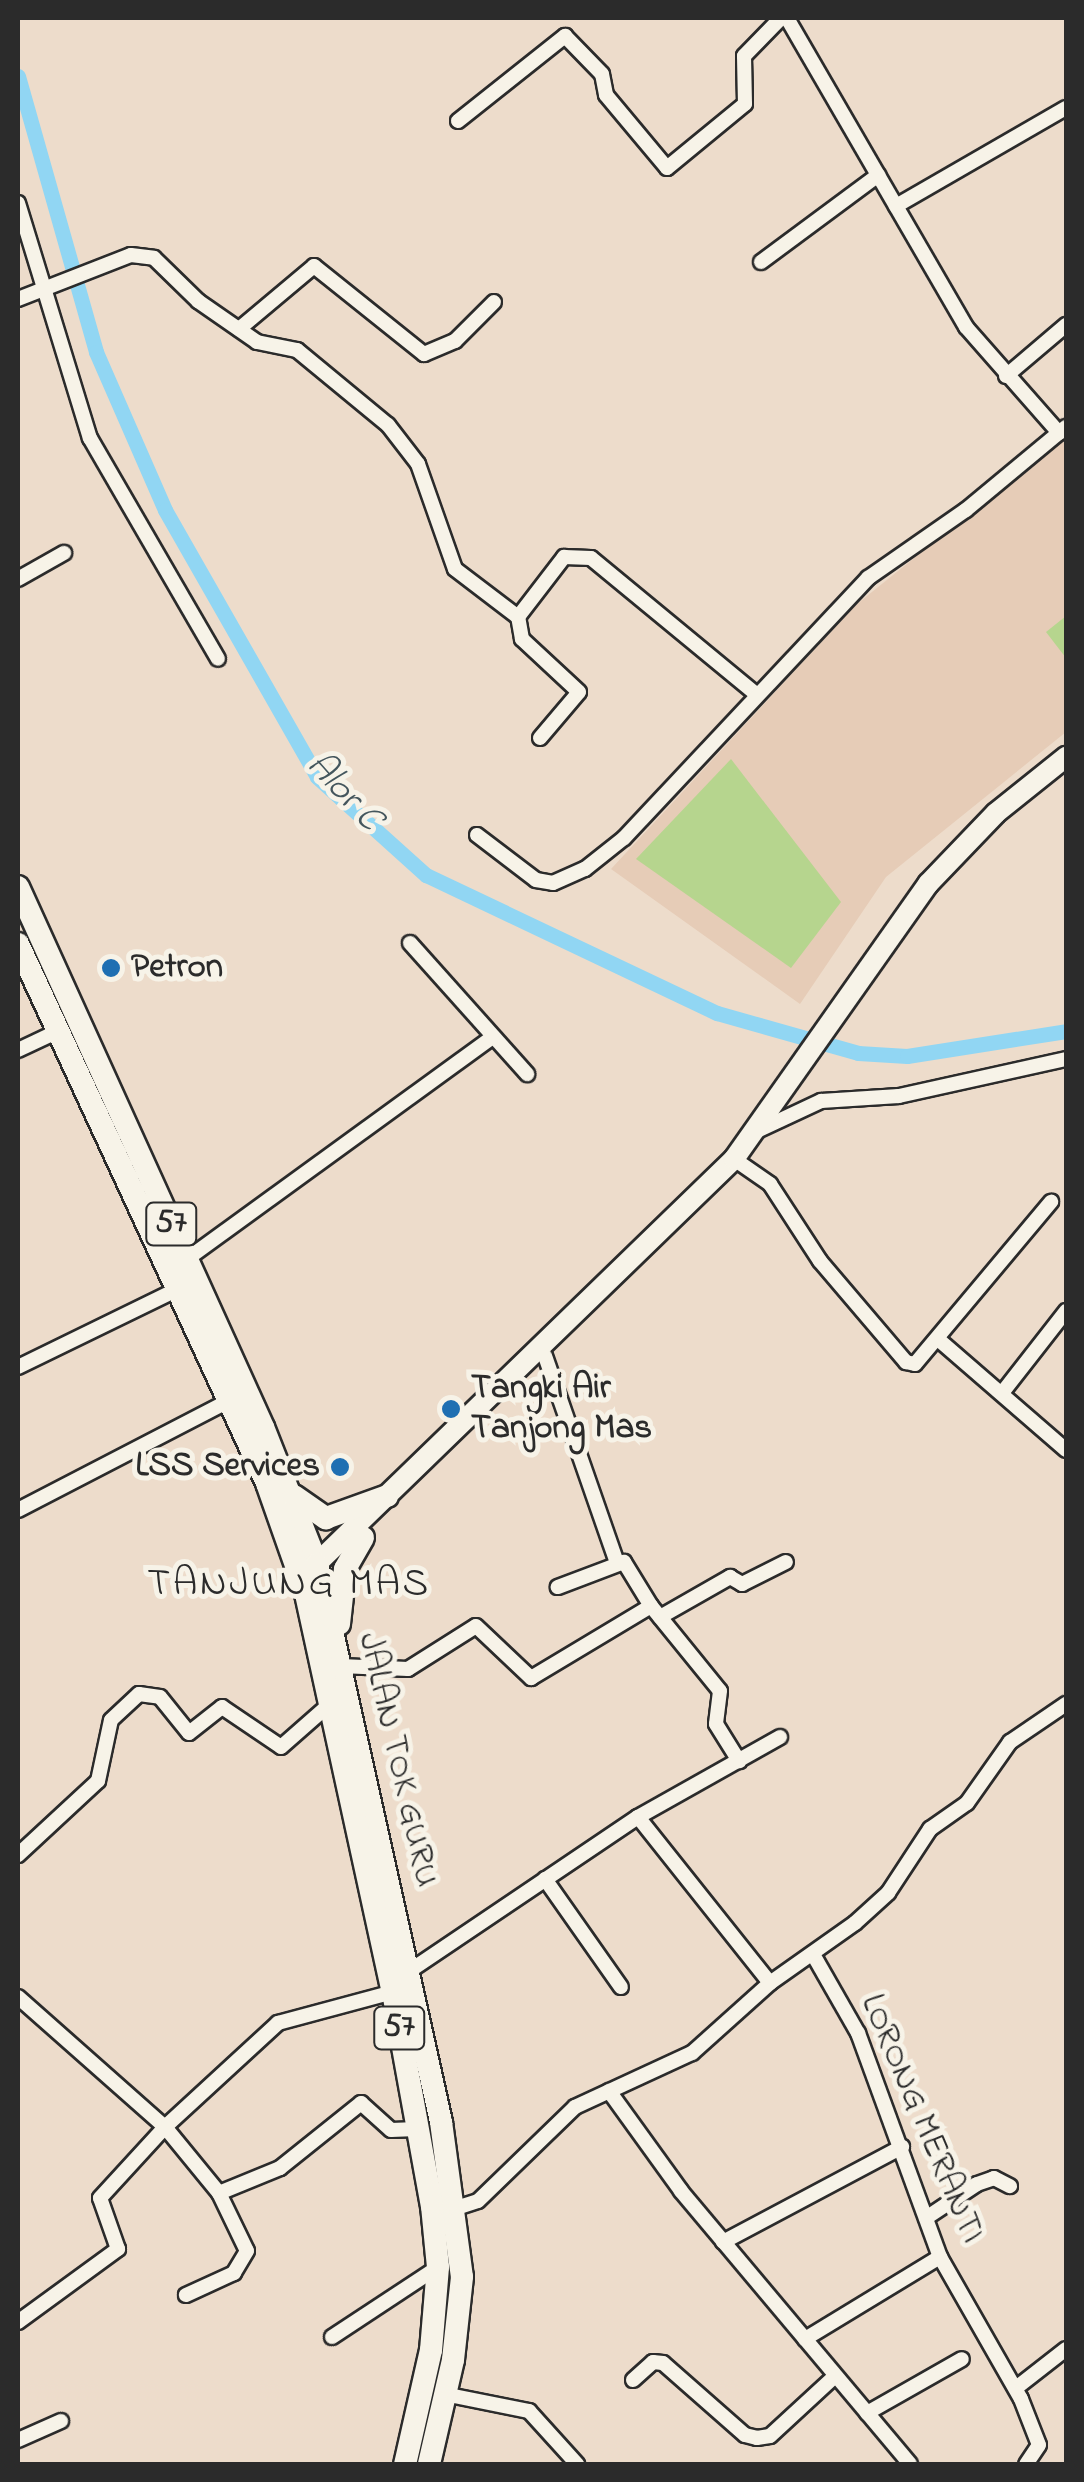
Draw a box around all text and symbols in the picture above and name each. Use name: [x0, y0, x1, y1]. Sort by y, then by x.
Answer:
water label: Alor C: [295, 744, 391, 842]
place label: Petron: [131, 947, 223, 989]
marker: Petron: [100, 957, 122, 979]
road number: 57: [144, 1197, 198, 1251]
place label: Tangki Air Tanjong Mas: [471, 1368, 652, 1450]
marker: Tangki Air Tanjong Mas: [440, 1398, 462, 1420]
place label: LSS Services: [136, 1446, 320, 1488]
marker: LSS Services: [329, 1456, 351, 1478]
district label: TANJUNG MAS: [147, 1561, 431, 1609]
street label: JALAN TOK GURU: [347, 1629, 447, 1891]
street label: LORONG MERANTI: [850, 1988, 992, 2250]
road number: 57: [372, 2001, 426, 2055]

